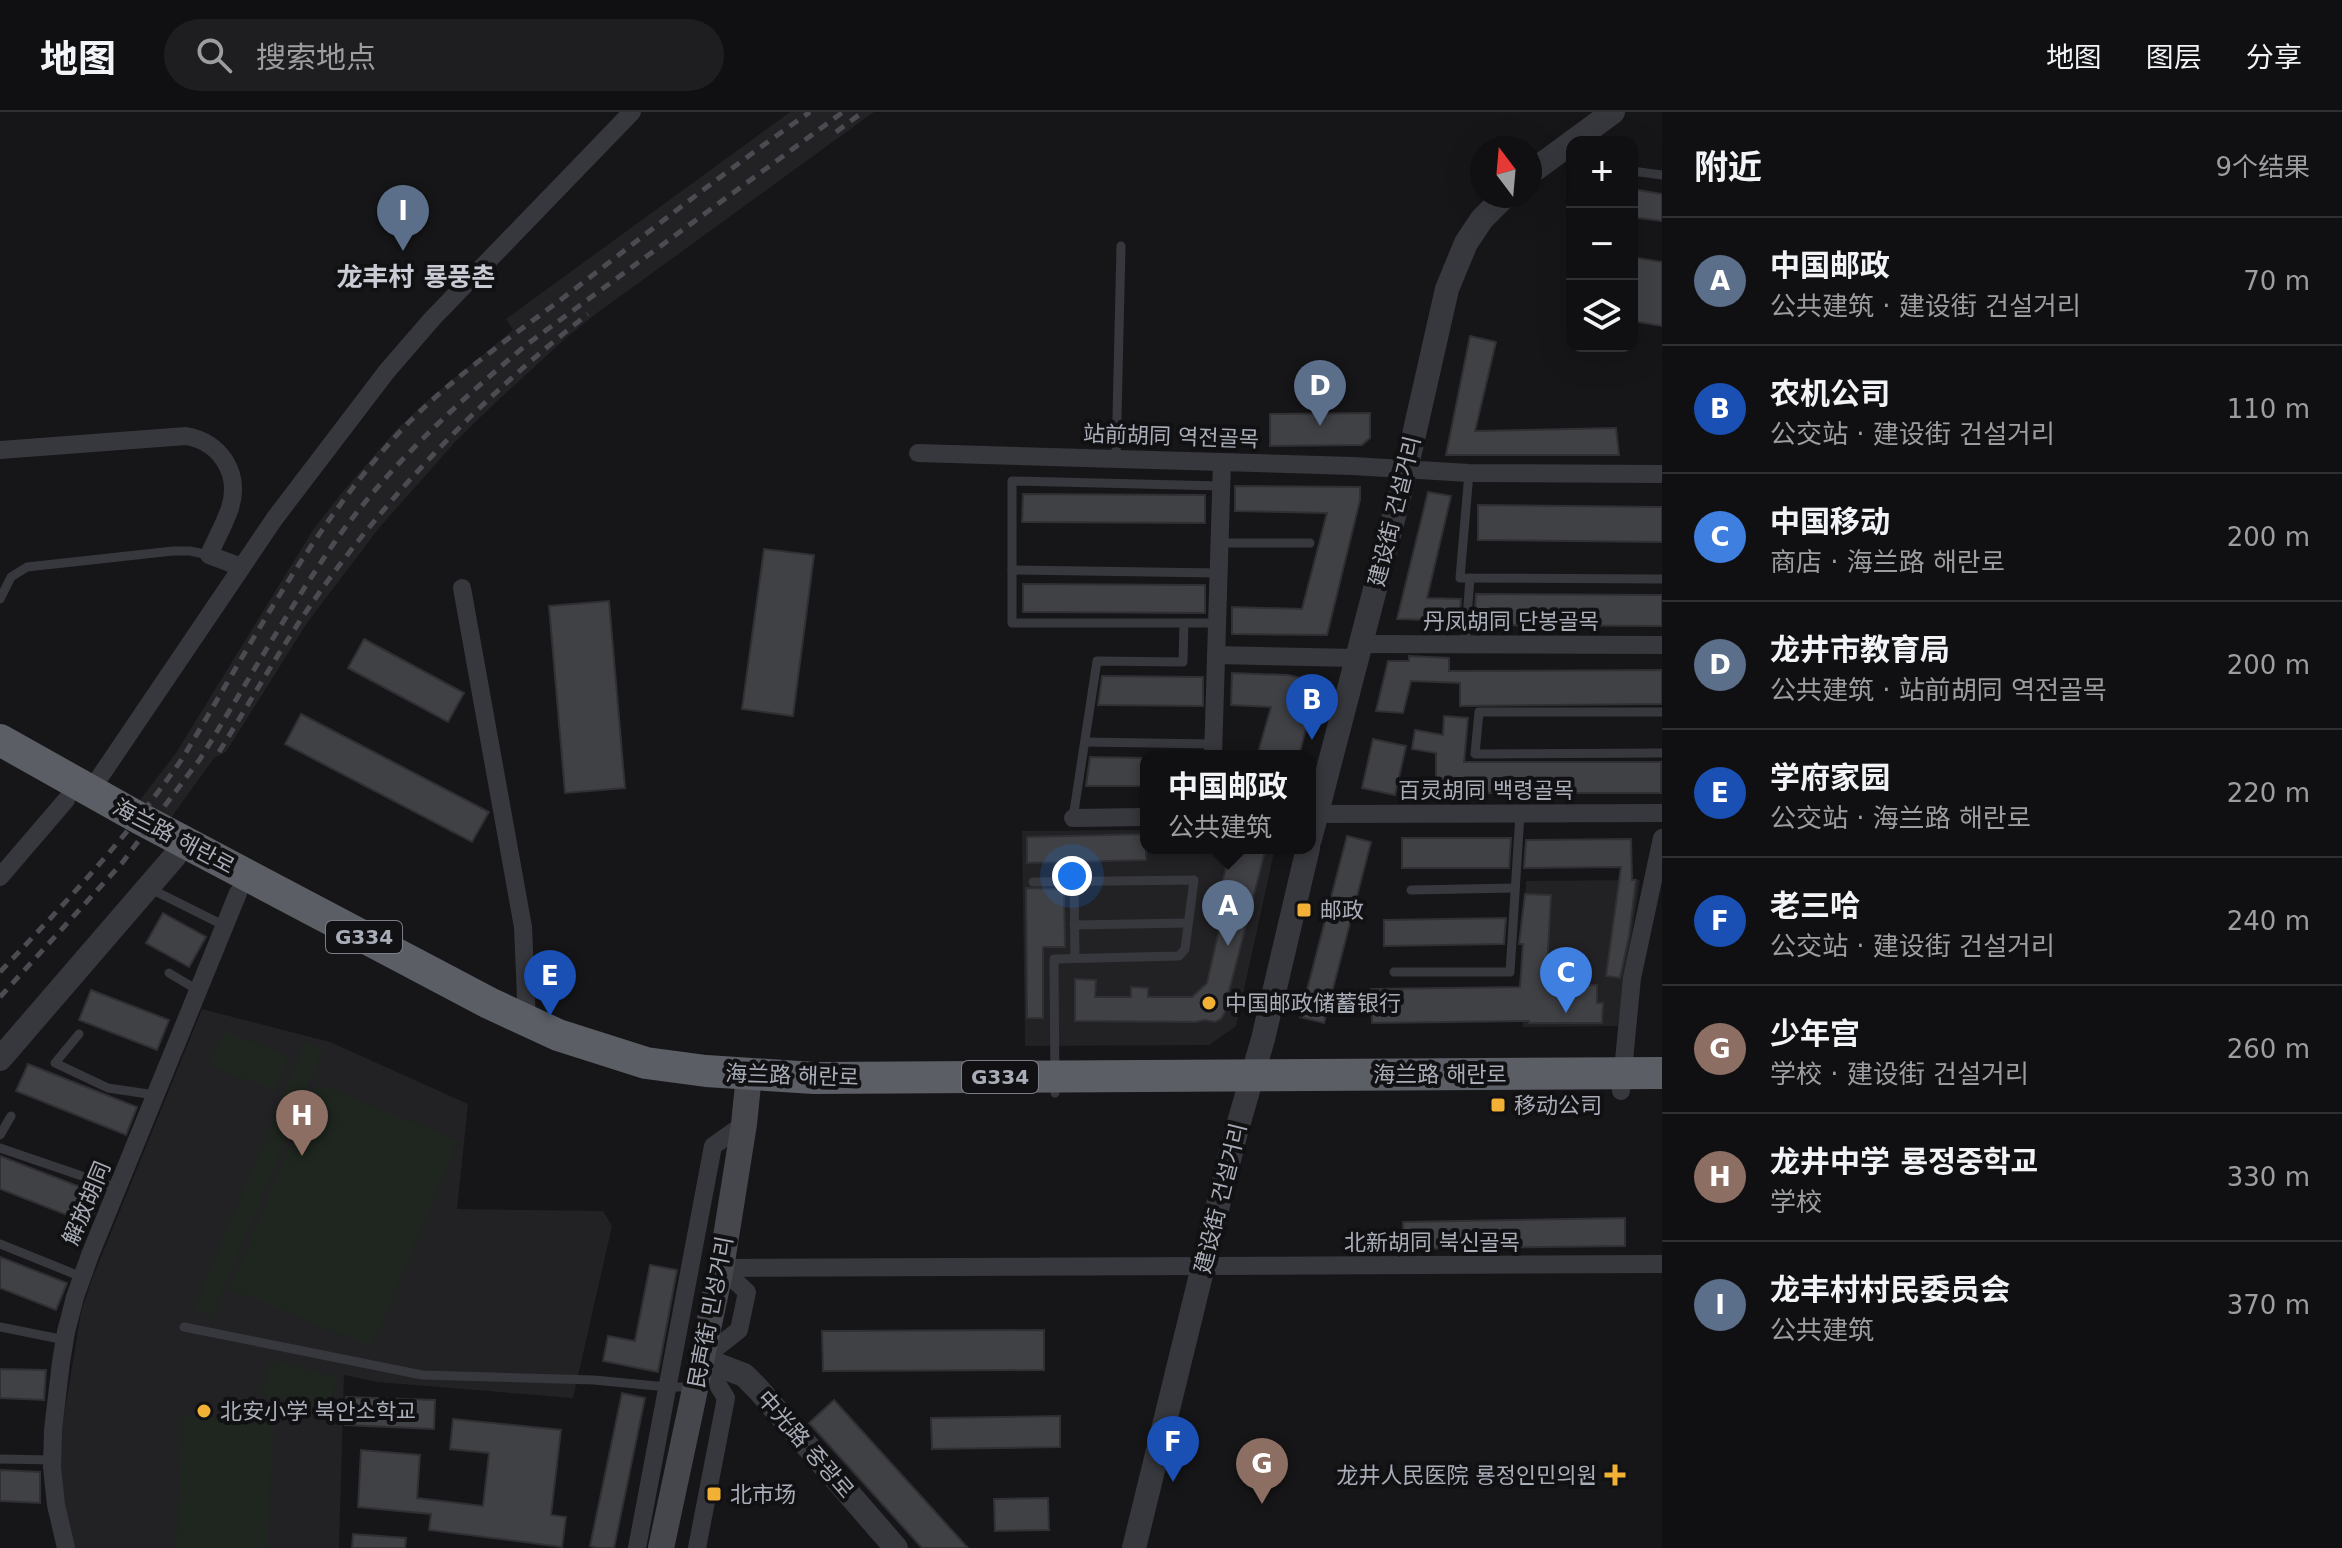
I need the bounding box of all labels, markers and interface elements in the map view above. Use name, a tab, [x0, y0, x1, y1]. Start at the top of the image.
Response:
search box	[164, 19, 724, 91]
icon: search	[192, 33, 236, 77]
text: 地图	[40, 37, 116, 81]
text: 搜索地点	[256, 40, 376, 75]
text: 地图	[2046, 41, 2102, 74]
text: 图层	[2146, 41, 2202, 74]
text: 分享	[2246, 41, 2302, 74]
north arrow	[1470, 136, 1542, 208]
map controls	[1566, 136, 1638, 352]
button: +	[1566, 136, 1638, 208]
text: 附近	[1694, 147, 1762, 187]
text: 9个结果	[2215, 152, 2310, 182]
pin: I	[377, 185, 429, 251]
button: −	[1566, 208, 1638, 280]
text: 中国邮政	[1770, 248, 1890, 283]
district label: 龙丰村 룡풍촌	[337, 262, 495, 292]
text: A	[1710, 266, 1730, 296]
text: 70 m	[2243, 266, 2310, 296]
button: layers	[1566, 280, 1638, 352]
text: 公共建筑 · 建设街 건설거리	[1770, 291, 2081, 321]
pin: D	[1294, 360, 1346, 426]
text: 农机公司	[1770, 376, 1890, 411]
text: B	[1710, 394, 1730, 424]
text: 110 m	[2227, 394, 2310, 424]
text: 公交站 · 建设街 건설거리	[1770, 419, 2055, 449]
street label: 站前胡同 역전골목	[1083, 421, 1259, 452]
street label: 建设街 건설거리	[1364, 433, 1425, 589]
text: 中国移动	[1770, 504, 1890, 539]
text: C	[1710, 522, 1730, 552]
text: 200 m	[2227, 522, 2310, 552]
text: 商店 · 海兰路 해란로	[1770, 547, 2005, 577]
street label: 丹凤胡同 단봉골목	[1423, 609, 1599, 634]
text: 龙井市教育局	[1770, 632, 1950, 667]
text: D	[1709, 650, 1731, 680]
text: 200 m	[2227, 650, 2310, 680]
pin: B	[1286, 674, 1338, 740]
text: 公共建筑 · 站前胡同 역전골목	[1770, 675, 2107, 705]
popup	[1140, 750, 1316, 854]
text: 学府家园	[1770, 760, 1890, 795]
text: 中国邮政	[1168, 769, 1288, 804]
street label: 百灵胡同 백령골목	[1398, 778, 1574, 803]
text: E	[1711, 778, 1729, 808]
text: 220 m	[2227, 778, 2310, 808]
street label: 海兰路 해란로	[109, 794, 239, 879]
text: 公交站 · 海兰路 해란로	[1770, 803, 2031, 833]
text: 公共建筑	[1168, 812, 1272, 842]
your location	[1052, 856, 1092, 896]
pin: A	[1202, 880, 1254, 946]
text: 老三哈	[1770, 888, 1860, 923]
place label: 邮政	[1320, 898, 1364, 923]
marker: 邮政	[1295, 901, 1313, 919]
text: F	[1711, 906, 1729, 936]
text: 240 m	[2227, 906, 2310, 936]
road number: G334	[326, 921, 402, 953]
text: 公交站 · 建设街 건설거리	[1770, 931, 2055, 961]
pin: C	[1540, 947, 1592, 1013]
pin: E	[524, 950, 576, 1016]
place label: 中国邮政储蓄银行	[1225, 991, 1401, 1016]
marker: 中国邮政储蓄银行	[1200, 994, 1218, 1012]
text: 少年宫	[1770, 1016, 1860, 1051]
text: G	[1709, 1034, 1731, 1064]
text: 260 m	[2227, 1034, 2310, 1064]
text: 学校 · 建设街 건설거리	[1770, 1059, 2029, 1089]
street label: 海兰路 해란로	[725, 1061, 859, 1090]
road number: G334	[962, 1061, 1038, 1093]
street label: 海兰路 해란로	[1373, 1062, 1507, 1087]
pin: H	[276, 1090, 328, 1156]
place label: 移动公司	[1514, 1093, 1602, 1118]
marker: 移动公司	[1489, 1096, 1507, 1114]
street label: 建设街 건설거리	[1190, 1120, 1251, 1276]
text: 龙井中学 룡정중학교	[1770, 1144, 2038, 1179]
street label: 解放胡同	[58, 1158, 115, 1249]
text: H	[1709, 1162, 1731, 1192]
text: 330 m	[2227, 1162, 2310, 1192]
text: 学校	[1770, 1187, 1822, 1217]
street label: 北新胡同 북신골목	[1344, 1230, 1520, 1255]
street label: 民声街 민성거리	[684, 1234, 737, 1390]
text: 龙丰村村民委员会	[1770, 1272, 2010, 1307]
text: I	[1715, 1290, 1725, 1320]
text: 370 m	[2227, 1290, 2310, 1320]
text: 公共建筑	[1770, 1315, 1874, 1345]
street label: 中光路 중광로	[752, 1386, 859, 1503]
place label: 北安小学 북안소학교	[220, 1399, 416, 1424]
marker: 北安小学 북안소학교	[195, 1402, 213, 1420]
pin: F	[1147, 1416, 1199, 1482]
pin: G	[1236, 1438, 1288, 1504]
place label: 龙井人民医院 룡정인민의원	[1337, 1463, 1597, 1488]
marker: 龙井人民医院 룡정인민의원	[1604, 1464, 1626, 1486]
place label: 北市场	[730, 1482, 796, 1507]
marker: 北市场	[705, 1485, 723, 1503]

